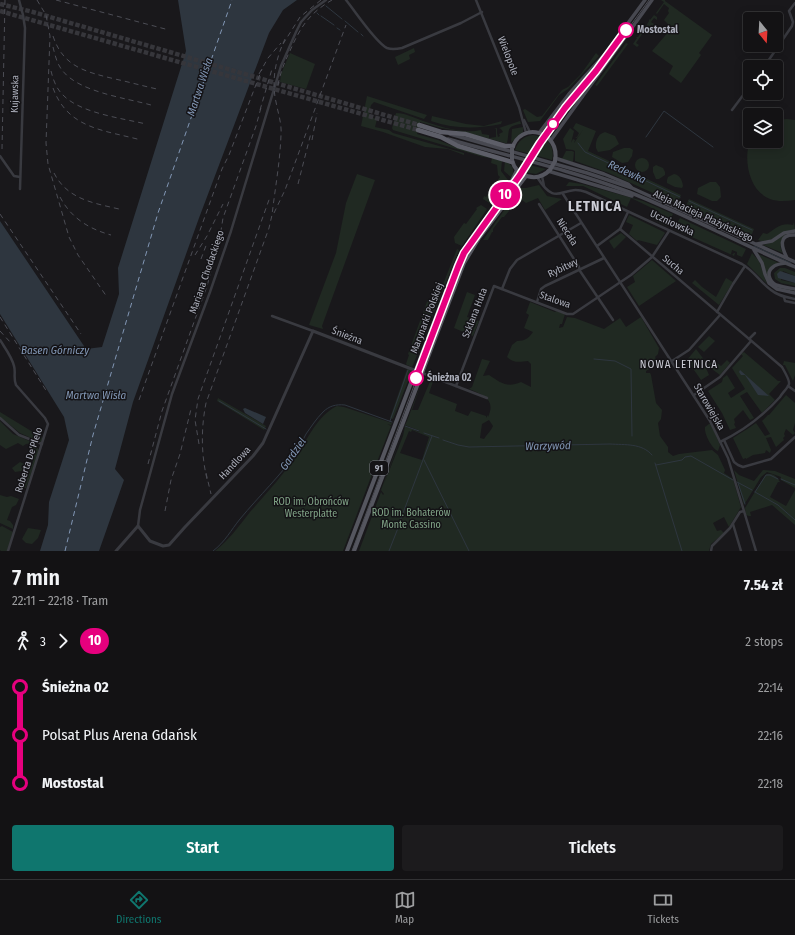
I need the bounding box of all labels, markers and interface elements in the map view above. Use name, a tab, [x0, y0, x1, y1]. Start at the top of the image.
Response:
north arrow	[743, 12, 783, 52]
map controls	[743, 12, 783, 148]
marker: Mostostal	[618, 22, 634, 38]
place label: Mostostal	[637, 24, 678, 36]
street label: Wielopole	[495, 35, 521, 77]
water label: Martwa Wisła	[184, 56, 216, 118]
button: locate	[743, 60, 783, 100]
street label: Kujawska	[9, 75, 21, 113]
button: layers	[743, 108, 783, 148]
unlabelled marker	[547, 118, 559, 130]
water label: Redewka	[606, 158, 648, 187]
line badge: 10	[487, 182, 523, 208]
text: 10	[498, 186, 512, 203]
street label: Aleja Macieja Płażyńskiego	[651, 187, 755, 244]
district label: LETNICA	[568, 198, 622, 215]
street label: Uczniowska	[648, 208, 696, 238]
street label: Niecała	[554, 216, 580, 248]
street label: Mariana Chodackiego	[187, 229, 227, 315]
street label: Sucha	[660, 252, 686, 278]
street label: Rybitwy	[546, 256, 581, 280]
street label: Marynarki Polskiej	[408, 281, 446, 355]
street label: Szklana Huta	[460, 286, 490, 340]
street label: Stalowa	[538, 289, 572, 311]
street label: Śnieżna	[330, 323, 365, 347]
water label: Basen Górniczy	[21, 344, 90, 357]
district label: NOWA LETNICA	[640, 358, 718, 371]
marker: Śnieżna 02	[408, 370, 424, 386]
place label: Śnieżna 02	[427, 370, 472, 384]
street label: Starowiejska	[691, 382, 727, 432]
water label: Martwa Wisła	[66, 389, 126, 402]
street label: Roberta De'Plelo	[13, 426, 45, 494]
water label: Gardziel	[277, 435, 309, 473]
water label: Warzywód	[525, 439, 571, 453]
street label: Handlowa	[217, 444, 253, 482]
road number: 91	[370, 461, 388, 475]
park label: ROD im. Obrońców Westerplatte	[273, 495, 349, 520]
park label: ROD im. Bohaterów Monte Cassino	[372, 507, 451, 531]
text: 7 min	[12, 564, 60, 591]
text: 7.54 zł	[744, 576, 783, 594]
text: 22:11 – 22:18 · Tram	[12, 593, 108, 608]
icon: walk	[12, 630, 34, 652]
icon: forward	[52, 630, 74, 652]
text: 10	[88, 632, 101, 649]
text: 3	[40, 634, 46, 649]
text: 2 stops	[745, 634, 783, 649]
text: Śnieżna 02	[42, 678, 109, 696]
text: 22:14	[758, 680, 783, 695]
text: Polsat Plus Arena Gdańsk	[42, 726, 197, 744]
text: 22:16	[758, 728, 783, 743]
text: Mostostal	[42, 774, 104, 792]
text: 22:18	[758, 776, 783, 791]
button: Start	[12, 825, 394, 871]
button: Tickets	[402, 825, 783, 871]
tab: Directions	[116, 889, 162, 926]
tab: Map	[394, 889, 416, 926]
tab: Tickets	[648, 889, 679, 926]

